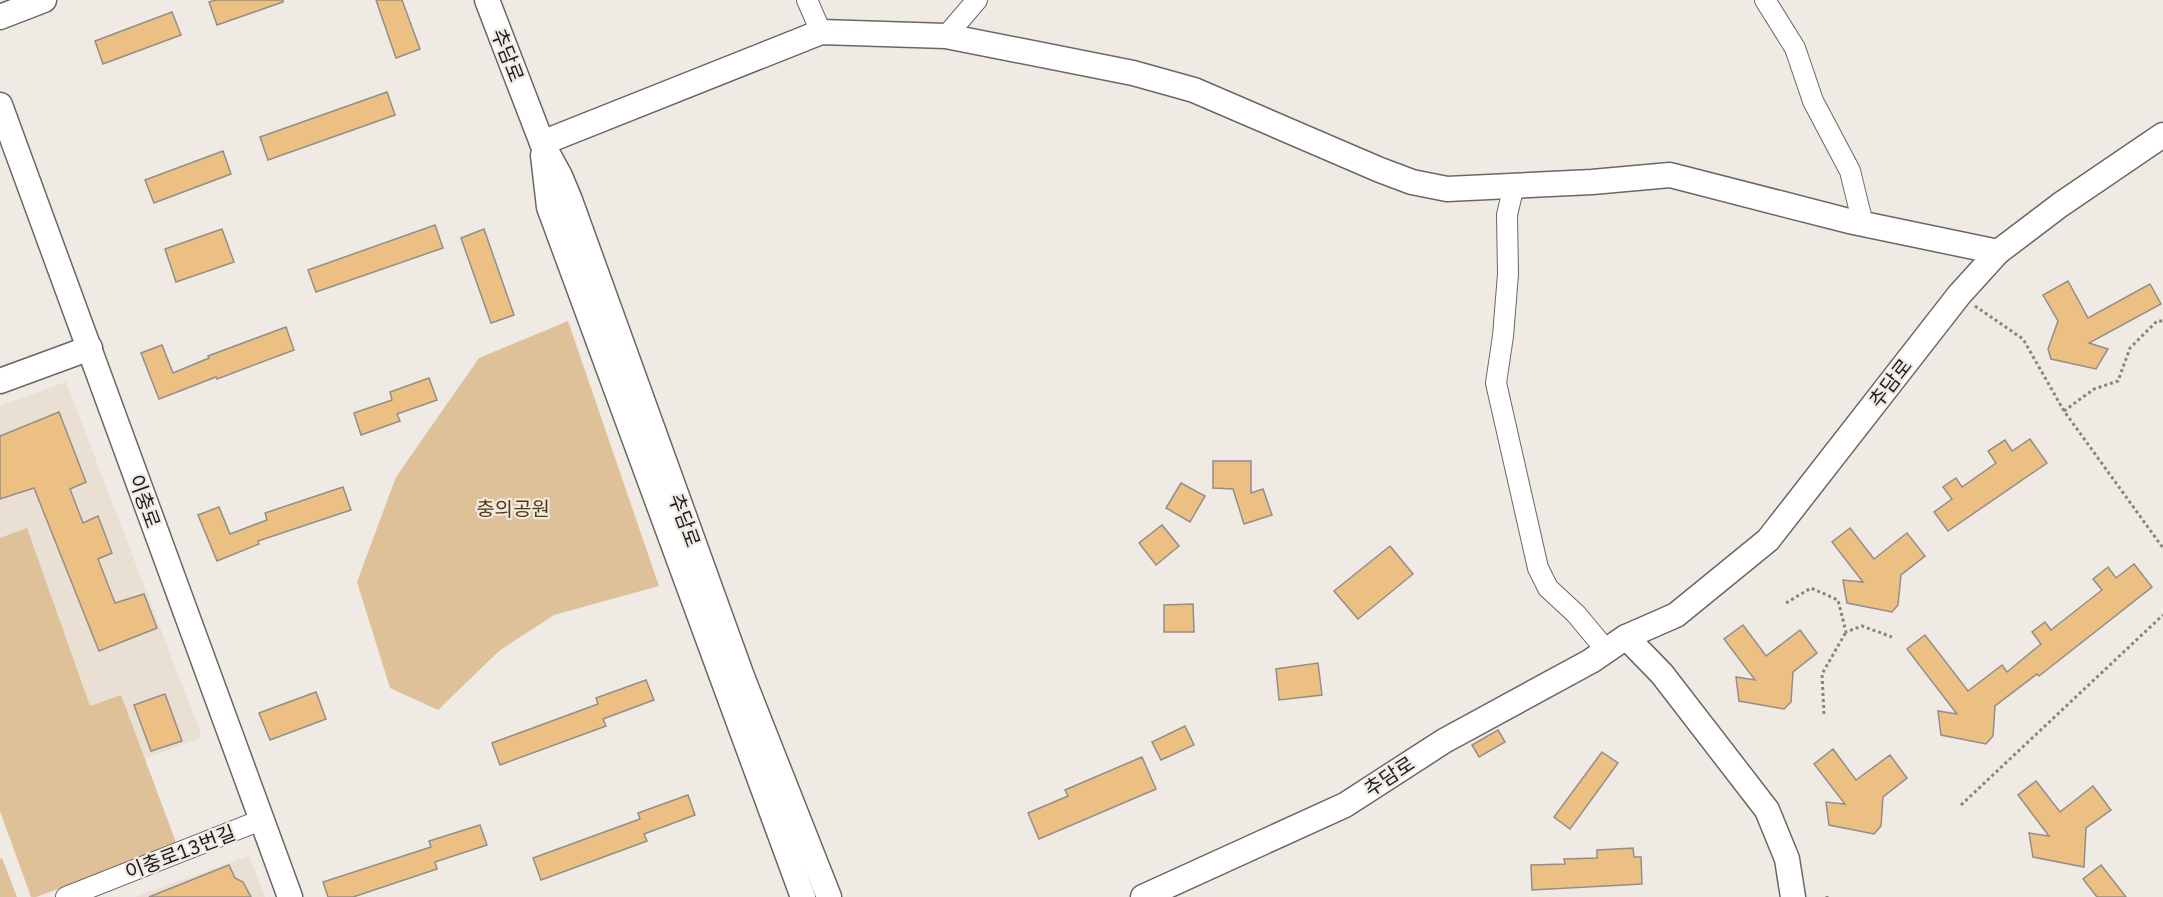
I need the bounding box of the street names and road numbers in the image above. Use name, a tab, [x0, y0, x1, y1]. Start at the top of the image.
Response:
street label: 추담로	[486, 24, 530, 86]
street label: 추담로	[1862, 353, 1918, 413]
street label: 이충로	[123, 470, 167, 532]
street label: 추담로	[663, 489, 707, 551]
street label: 추담로	[1358, 750, 1420, 802]
street label: 이충로13번길	[121, 819, 239, 885]

